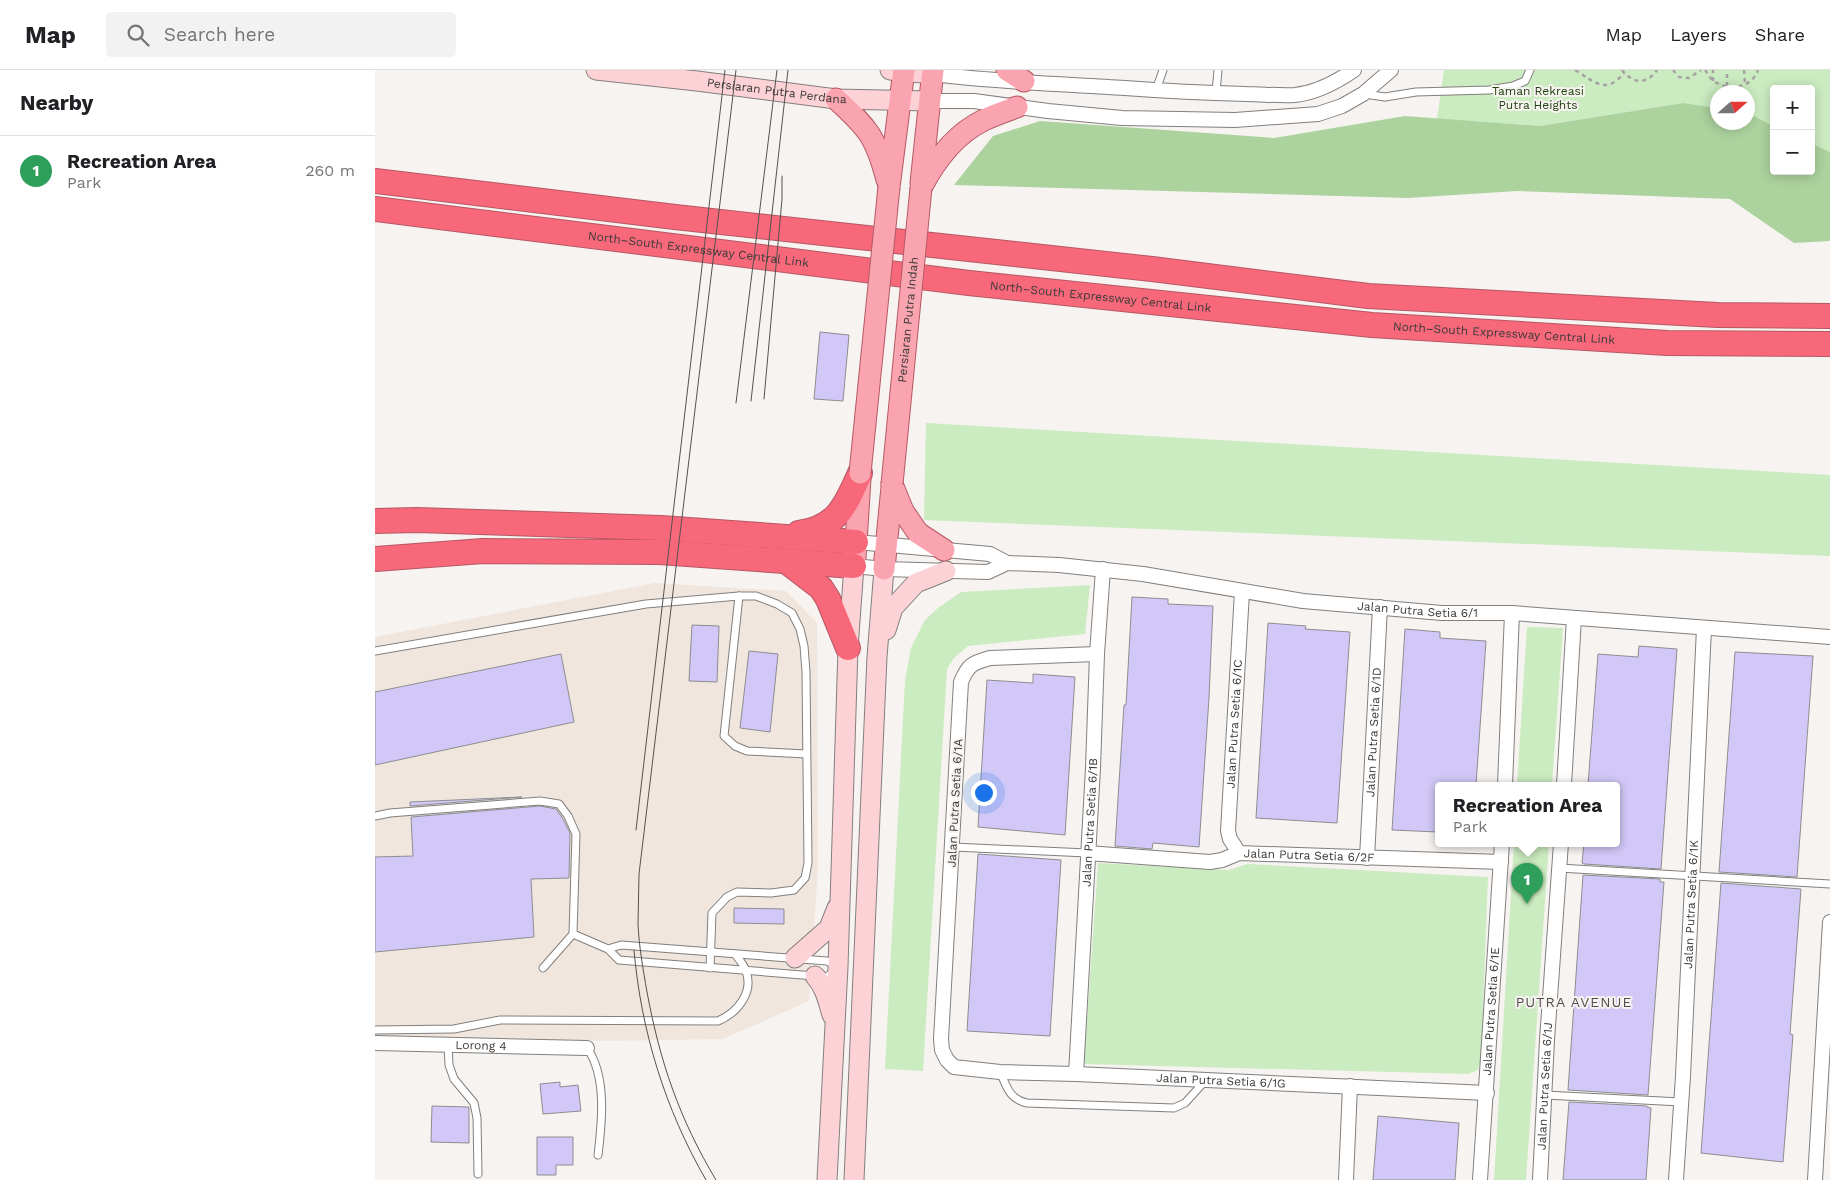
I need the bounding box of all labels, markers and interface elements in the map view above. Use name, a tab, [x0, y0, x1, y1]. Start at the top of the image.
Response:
search box	[106, 12, 456, 57]
text: Map	[25, 21, 76, 49]
icon: search	[124, 21, 152, 49]
text: Search here	[164, 23, 275, 46]
text: Map	[1605, 24, 1642, 45]
text: Layers	[1670, 24, 1727, 45]
text: Share	[1755, 24, 1805, 45]
street label: Persiaran Putra Perdana	[706, 75, 847, 106]
park label: Taman Rekreasi Putra Heights	[1492, 84, 1584, 112]
north arrow	[1710, 85, 1755, 130]
map controls	[1770, 85, 1815, 175]
button: +	[1770, 85, 1815, 130]
text: Nearby	[20, 90, 93, 115]
button: −	[1770, 130, 1815, 175]
text: Recreation Area	[67, 150, 216, 173]
text: 1	[33, 161, 39, 180]
text: 260 m	[305, 161, 355, 180]
text: Park	[67, 173, 101, 192]
street label: North–South Expressway Central Link	[587, 229, 810, 270]
street label: Persiaran Putra Indah	[895, 256, 921, 383]
street label: North–South Expressway Central Link	[989, 278, 1212, 315]
street label: North–South Expressway Central Link	[1393, 319, 1616, 347]
street label: Jalan Putra Setia 6/1	[1357, 599, 1478, 620]
street label: Jalan Putra Setia 6/1C	[1223, 659, 1245, 789]
street label: Jalan Putra Setia 6/1D	[1363, 667, 1384, 797]
street label: Jalan Putra Setia 6/1A	[945, 738, 965, 868]
street label: Jalan Putra Setia 6/1B	[1079, 758, 1100, 887]
your location	[971, 780, 997, 806]
popup	[1435, 782, 1620, 847]
text: Recreation Area	[1453, 794, 1602, 817]
text: Park	[1453, 817, 1487, 836]
street label: Jalan Putra Setia 6/1K	[1681, 840, 1701, 969]
street label: Jalan Putra Setia 6/2F	[1244, 846, 1375, 865]
pin: 1	[1511, 863, 1543, 904]
street label: Jalan Putra Setia 6/1E	[1480, 946, 1502, 1076]
district label: PUTRA AVENUE	[1516, 994, 1632, 1010]
street label: Jalan Putra Setia 6/1J	[1535, 1022, 1555, 1150]
street label: Lorong 4	[455, 1038, 507, 1053]
street label: Jalan Putra Setia 6/1G	[1156, 1071, 1286, 1091]

